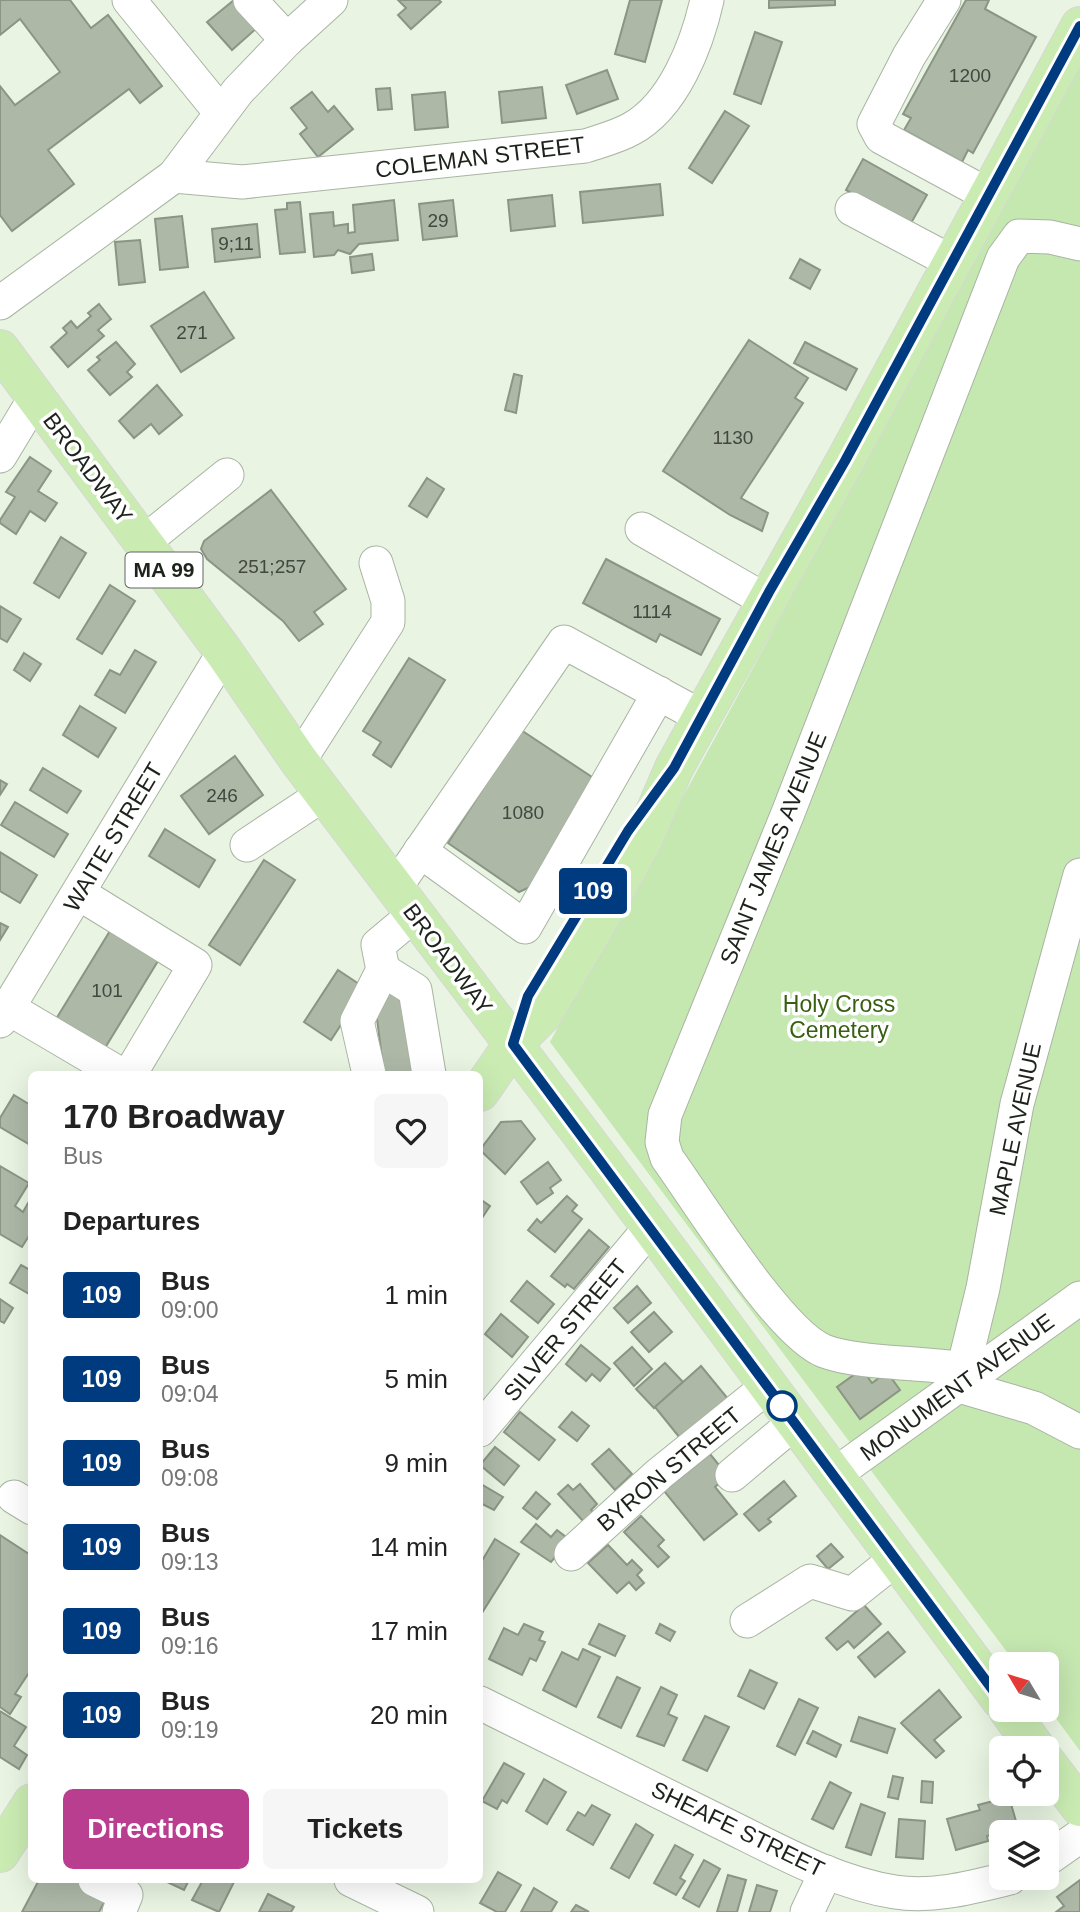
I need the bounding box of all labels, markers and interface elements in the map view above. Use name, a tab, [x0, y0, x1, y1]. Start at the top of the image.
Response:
house number: 1200	[949, 65, 991, 86]
street label: COLEMAN STREET	[374, 131, 586, 183]
house number: 29	[427, 210, 449, 231]
house number: 9;11	[218, 233, 254, 254]
house number: 271	[176, 322, 208, 343]
street label: BROADWAY	[38, 408, 138, 528]
house number: 1130	[713, 427, 753, 448]
road number: MA 99	[125, 552, 202, 588]
house number: 251;257	[238, 556, 306, 577]
house number: 1114	[632, 601, 672, 622]
street label: SAINT JAMES AVENUE	[714, 728, 832, 968]
street label: WAITE STREET	[58, 758, 168, 916]
house number: 246	[206, 785, 238, 806]
house number: 1080	[502, 802, 544, 823]
line badge: 109	[553, 868, 633, 914]
text: 109	[573, 877, 613, 904]
street label: BROADWAY	[398, 899, 498, 1019]
house number: 101	[91, 980, 123, 1001]
park label: Holy Cross Cemetery	[783, 991, 895, 1043]
street label: MAPLE AVENUE	[984, 1040, 1046, 1218]
button: heart	[374, 1094, 448, 1168]
text: 170 Broadway	[63, 1098, 285, 1135]
text: Bus	[63, 1143, 103, 1169]
text: Departures	[63, 1206, 200, 1236]
street label: SILVER STREET	[498, 1254, 632, 1406]
text: Bus	[161, 1266, 210, 1296]
text: 1 min	[384, 1280, 448, 1310]
text: 109	[81, 1281, 122, 1308]
text: 09:00	[161, 1297, 219, 1323]
street label: MONUMENT AVENUE	[855, 1308, 1059, 1466]
text: Bus	[161, 1350, 210, 1380]
text: 5 min	[384, 1364, 448, 1394]
text: 109	[81, 1365, 122, 1392]
text: 09:04	[161, 1381, 219, 1407]
unlabelled marker	[767, 1391, 797, 1421]
street label: BYRON STREET	[592, 1402, 746, 1536]
text: Bus	[161, 1434, 210, 1464]
text: 9 min	[384, 1448, 448, 1478]
text: 109	[81, 1449, 122, 1476]
text: 09:08	[161, 1465, 219, 1491]
text: Bus	[161, 1518, 210, 1548]
text: 14 min	[370, 1532, 448, 1562]
text: 109	[81, 1533, 122, 1560]
text: 09:13	[161, 1549, 219, 1575]
text: Bus	[161, 1602, 210, 1632]
text: 17 min	[370, 1616, 448, 1646]
text: 109	[81, 1617, 122, 1644]
text: 09:16	[161, 1633, 219, 1659]
north arrow	[989, 1652, 1059, 1722]
map controls	[989, 1652, 1059, 1890]
text: Bus	[161, 1686, 210, 1716]
text: 20 min	[370, 1700, 448, 1730]
text: 109	[81, 1701, 122, 1728]
text: 09:19	[161, 1717, 219, 1743]
button: locate	[989, 1736, 1059, 1806]
street label: SHEAFE STREET	[647, 1776, 829, 1882]
button: Directions	[63, 1789, 249, 1869]
button: Tickets	[263, 1789, 448, 1869]
button: layers	[989, 1820, 1059, 1890]

